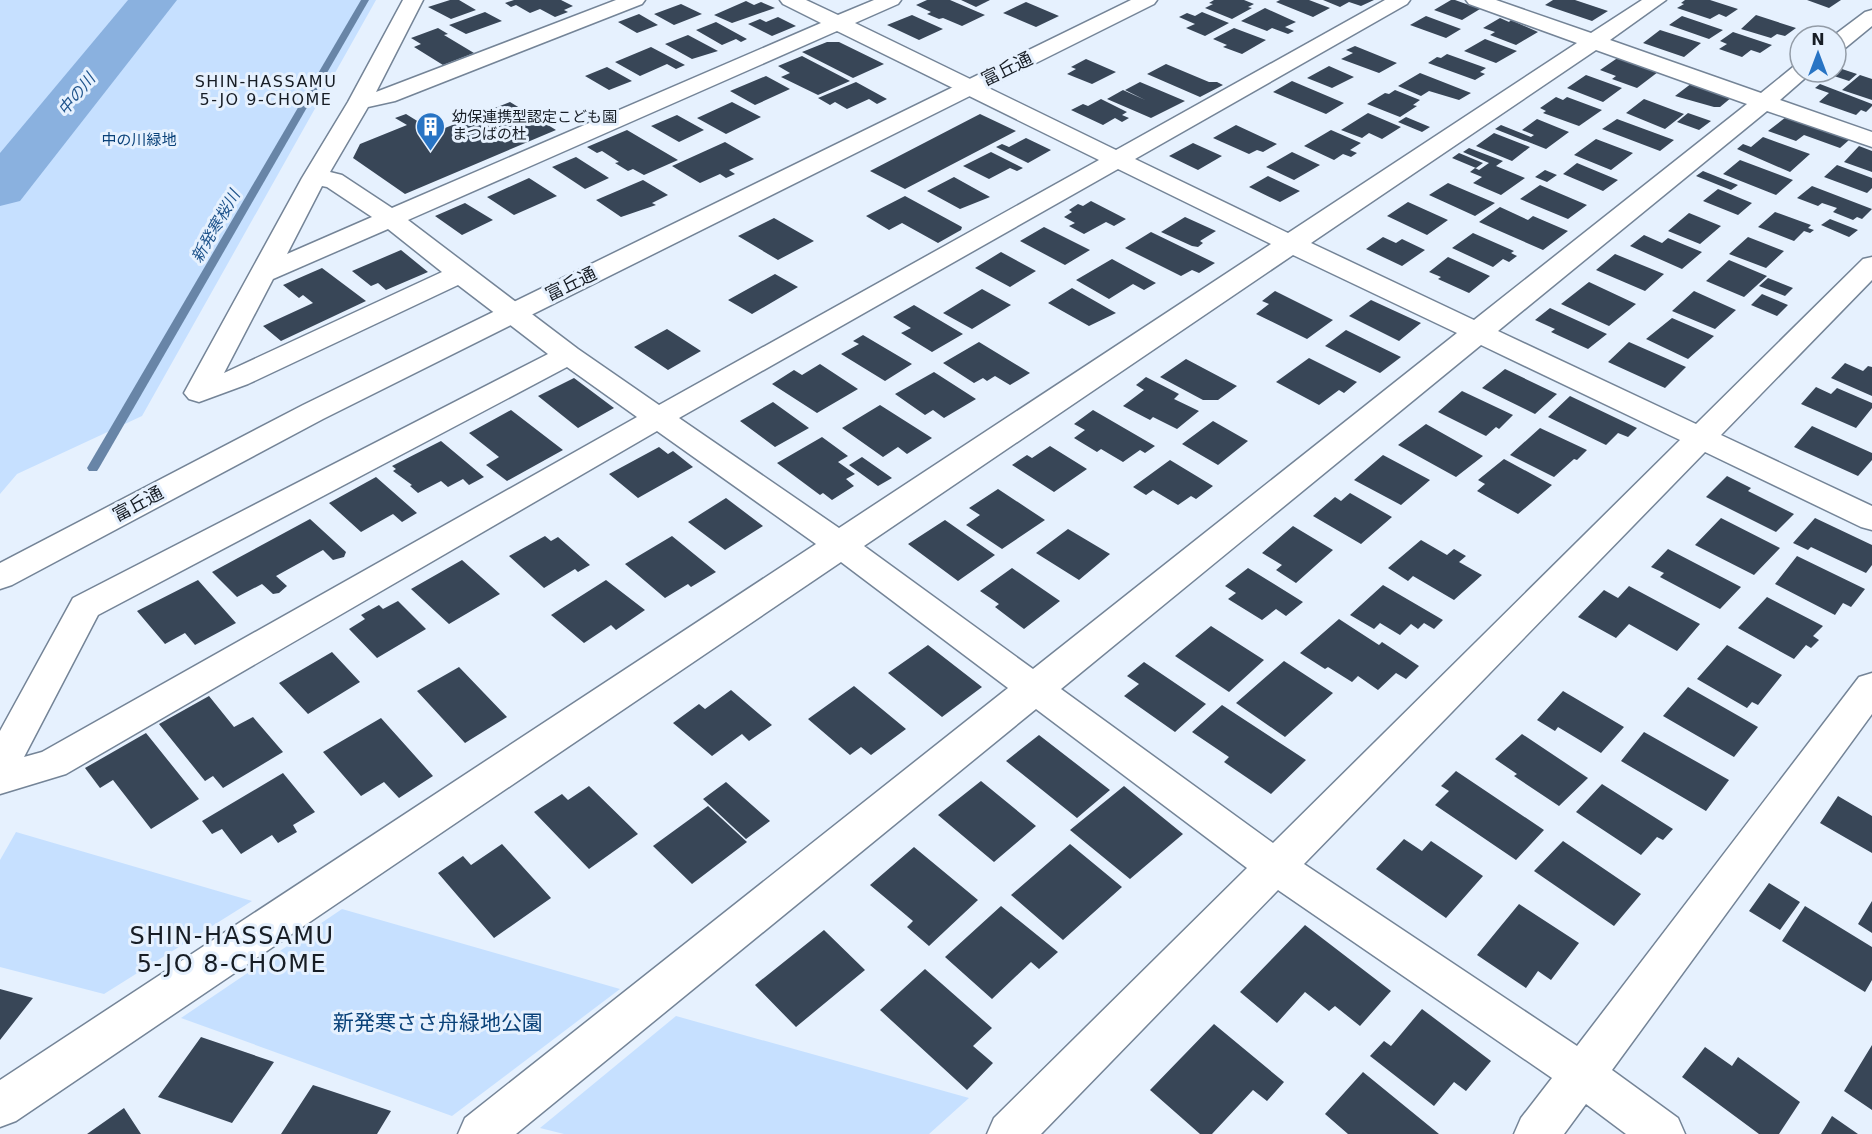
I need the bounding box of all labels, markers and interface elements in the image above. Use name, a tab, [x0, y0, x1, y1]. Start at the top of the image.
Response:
north arrow	[1788, 24, 1848, 84]
text: N	[1811, 30, 1825, 49]
street label: 富丘通	[978, 47, 1036, 90]
water label: 中の川	[54, 68, 100, 119]
district label: SHIN-HASSAMU 5-JO 9-CHOME	[195, 72, 337, 109]
place label: 幼保連携型認定こども園 まつばの杜	[452, 108, 617, 143]
building icon: 幼保連携型認定こども園 まつばの杜	[415, 110, 447, 152]
park label: 中の川緑地	[101, 131, 177, 149]
water label: 新発寒桜川	[187, 185, 245, 266]
street label: 富丘通	[542, 262, 600, 305]
street label: 富丘通	[109, 482, 167, 526]
district label: SHIN-HASSAMU 5-JO 8-CHOME	[129, 922, 335, 978]
park label: 新発寒ささ舟緑地公園	[333, 1011, 543, 1035]

